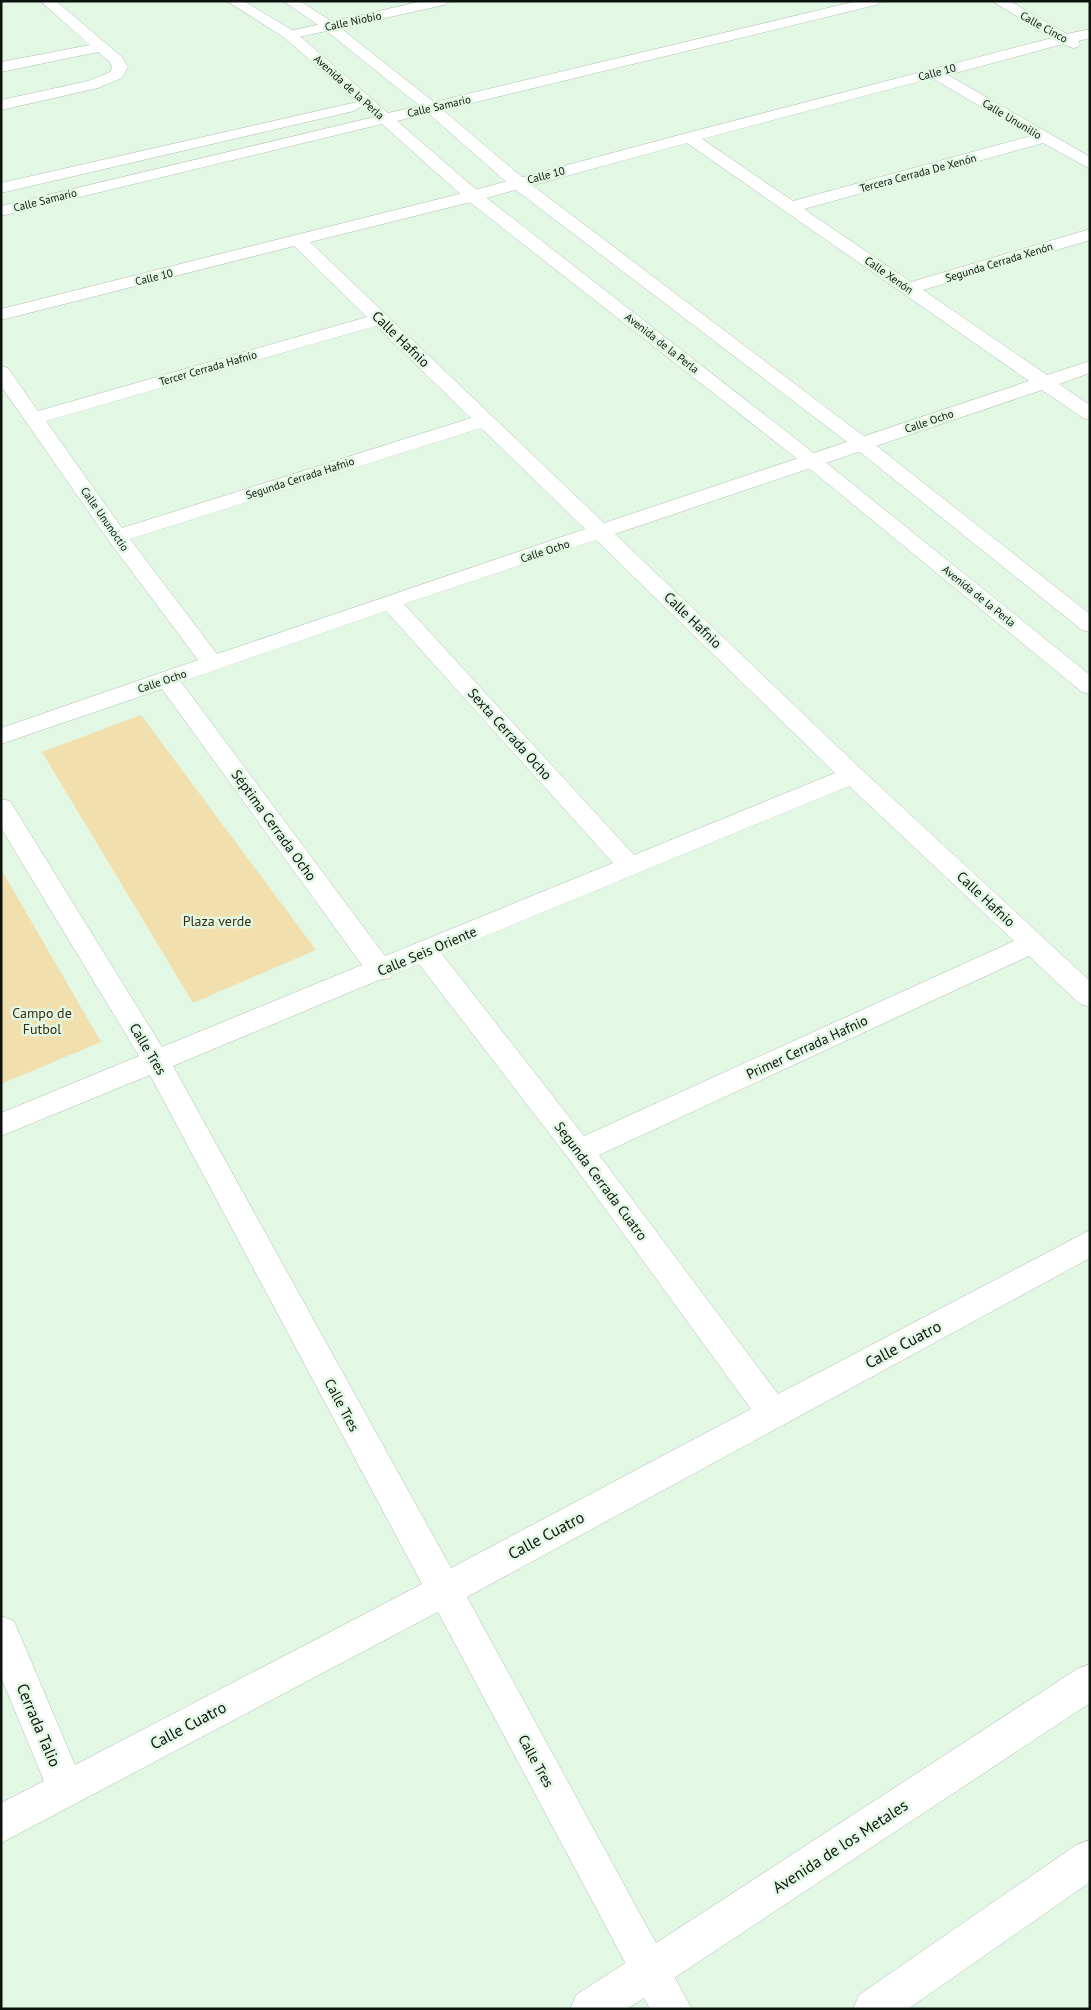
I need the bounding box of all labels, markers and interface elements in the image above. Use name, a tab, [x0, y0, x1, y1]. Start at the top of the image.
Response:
street label: Calle Niobio	[323, 8, 383, 34]
street label: Calle Cinco	[1018, 8, 1070, 46]
street label: Avenida de la Perla	[311, 52, 387, 122]
street label: Calle 10	[917, 60, 957, 84]
street label: Calle Samario	[406, 92, 472, 120]
street label: Calle Ununilio	[980, 96, 1044, 142]
street label: Tercera Cerrada De Xenón	[858, 151, 978, 195]
street label: Calle 10	[526, 163, 566, 187]
street label: Calle Samario	[12, 185, 78, 215]
street label: Segunda Cerrada Xenón	[944, 239, 1054, 285]
street label: Calle Xenón	[862, 253, 916, 297]
street label: Calle 10	[134, 266, 174, 288]
street label: Calle Hafnio	[368, 307, 434, 371]
street label: Avenida de la Perla	[622, 310, 702, 376]
street label: Tercer Cerrada Hafnio	[158, 347, 259, 389]
street label: Calle Ocho	[903, 406, 955, 436]
street label: Segunda Cerrada Hafnio	[244, 454, 356, 502]
street label: Calle Ununoctio	[78, 484, 132, 554]
street label: Calle Ocho	[519, 536, 571, 566]
street label: Avenida de la Perla	[940, 562, 1018, 630]
street label: Calle Hafnio	[660, 588, 726, 652]
street label: Calle Ocho	[136, 666, 188, 696]
street label: Sexta Cerrada Ocho	[464, 684, 556, 784]
street label: Séptima Cerrada Ocho	[228, 766, 320, 884]
street label: Calle Hafnio	[953, 867, 1019, 931]
park label: Plaza verde	[183, 912, 251, 930]
street label: Calle Seis Oriente	[375, 922, 479, 980]
park label: Campo de Futbol	[12, 1004, 72, 1038]
street label: Primer Cerrada Hafnio	[743, 1011, 871, 1083]
street label: Calle Tres	[126, 1020, 171, 1078]
street label: Segunda Cerrada Cuatro	[551, 1118, 651, 1244]
street label: Calle Cuatro	[861, 1316, 945, 1372]
street label: Calle Tres	[321, 1375, 363, 1435]
street label: Calle Cuatro	[504, 1507, 588, 1563]
street label: Cerrada Talio	[13, 1680, 65, 1770]
street label: Calle Cuatro	[146, 1697, 230, 1753]
street label: Calle Tres	[514, 1732, 558, 1791]
street label: Avenida de los Metales	[769, 1795, 912, 1897]

